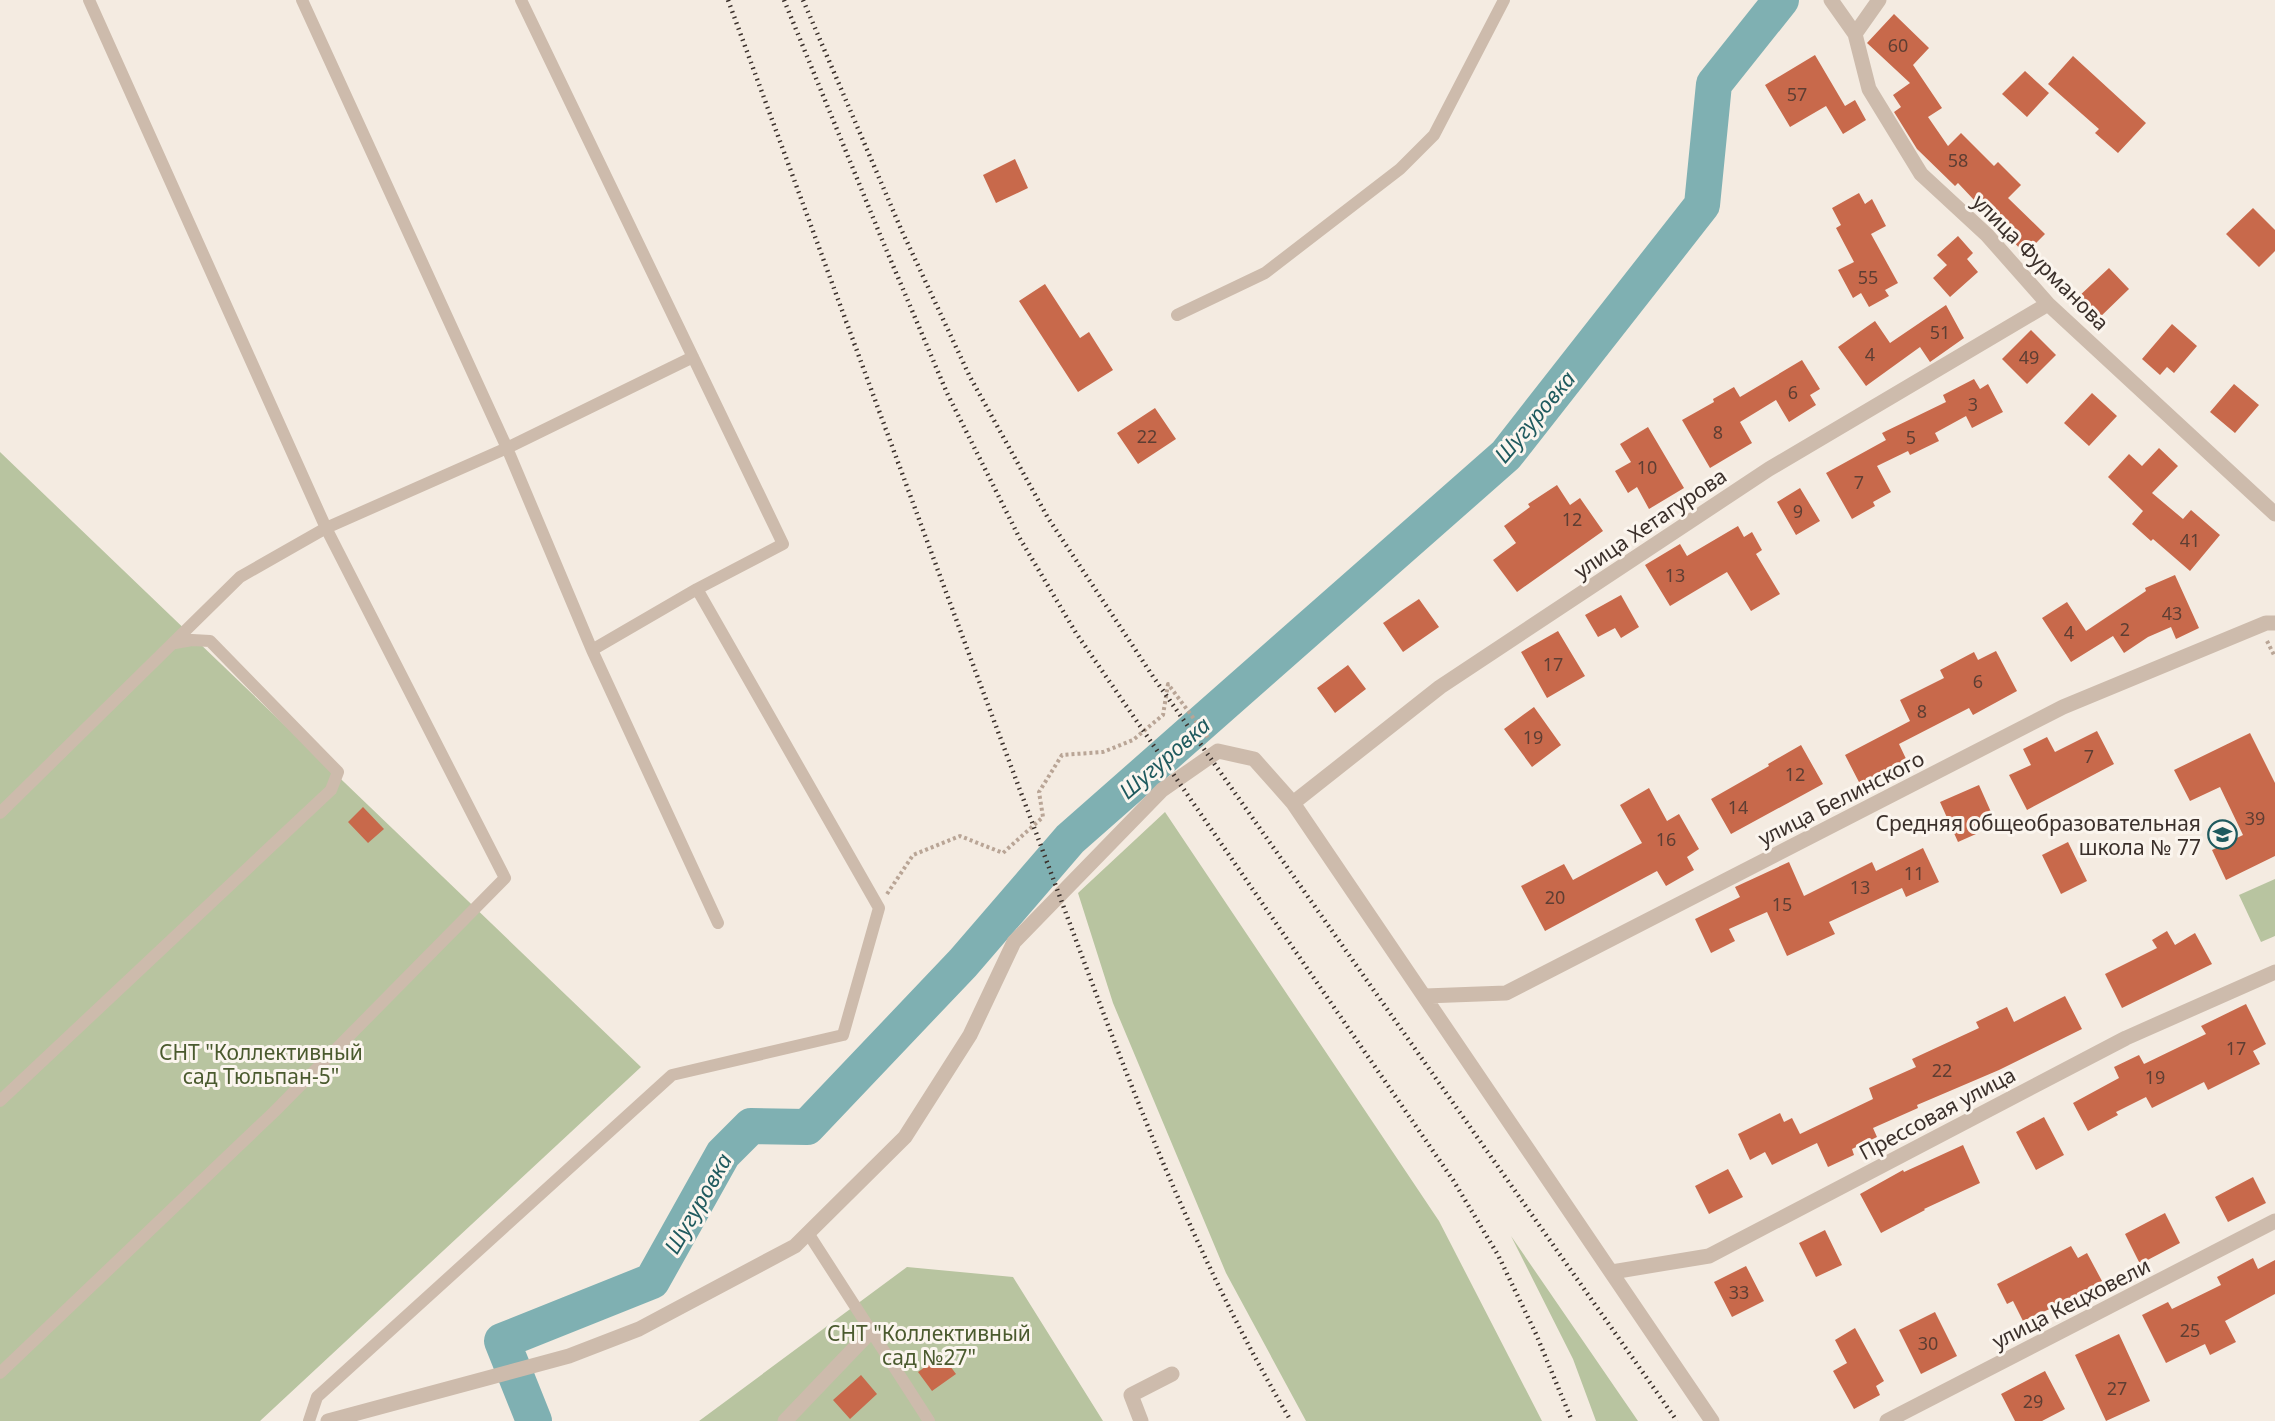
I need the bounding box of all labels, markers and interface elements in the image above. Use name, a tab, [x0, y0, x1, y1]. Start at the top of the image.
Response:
house number: 60	[1888, 33, 1908, 57]
house number: 57	[1787, 82, 1807, 106]
house number: 58	[1948, 148, 1968, 172]
street label: улица Фурманова	[1967, 188, 2115, 336]
house number: 55	[1858, 265, 1878, 289]
house number: 51	[1930, 320, 1950, 344]
house number: 4	[1865, 342, 1875, 366]
house number: 49	[2019, 345, 2039, 369]
water label: Шугуровка	[1487, 364, 1581, 468]
house number: 6	[1788, 380, 1798, 404]
house number: 3	[1968, 392, 1978, 416]
house number: 8	[1713, 420, 1723, 444]
house number: 22	[1137, 424, 1157, 448]
house number: 5	[1906, 425, 1916, 449]
house number: 10	[1637, 455, 1657, 479]
street label: улица Хетагурова	[1568, 462, 1732, 584]
house number: 7	[1854, 470, 1864, 494]
house number: 9	[1793, 499, 1803, 523]
house number: 12	[1562, 507, 1582, 531]
house number: 41	[2180, 528, 2200, 552]
house number: 13	[1665, 563, 1685, 587]
house number: 43	[2162, 601, 2182, 625]
house number: 2	[2120, 617, 2130, 641]
house number: 4	[2064, 620, 2074, 644]
house number: 17	[1543, 652, 1563, 676]
house number: 6	[1973, 669, 1983, 693]
house number: 8	[1917, 699, 1927, 723]
water label: Шугуровка	[1112, 709, 1216, 805]
house number: 19	[1523, 725, 1543, 749]
street label: улица Белинского	[1753, 744, 1929, 852]
house number: 7	[2084, 744, 2094, 768]
house number: 12	[1785, 762, 1805, 786]
house number: 14	[1728, 795, 1748, 819]
house number: 39	[2245, 806, 2265, 830]
place label: Средняя общеобразовательная школа № 77	[1876, 809, 2201, 861]
school or university icon: Средняя общеобразовательная школа № 77	[2206, 819, 2238, 851]
house number: 16	[1656, 827, 1676, 851]
house number: 11	[1904, 861, 1924, 885]
house number: 13	[1850, 875, 1870, 899]
house number: 20	[1545, 885, 1565, 909]
house number: 15	[1772, 892, 1792, 916]
house number: 17	[2226, 1036, 2246, 1060]
park label: СНТ "Коллективный сад Тюльпан-5"	[159, 1038, 363, 1090]
house number: 22	[1932, 1058, 1952, 1082]
street label: Прессовая улица	[1854, 1060, 2020, 1166]
house number: 19	[2145, 1065, 2165, 1089]
water label: Шугуровка	[656, 1147, 738, 1259]
street label: улица Кецховели	[1987, 1251, 2155, 1355]
house number: 33	[1729, 1280, 1749, 1304]
house number: 25	[2180, 1318, 2200, 1342]
park label: СНТ "Коллективный сад №27"	[827, 1319, 1031, 1371]
house number: 30	[1918, 1331, 1938, 1355]
house number: 27	[2107, 1376, 2127, 1400]
house number: 29	[2023, 1389, 2043, 1413]

